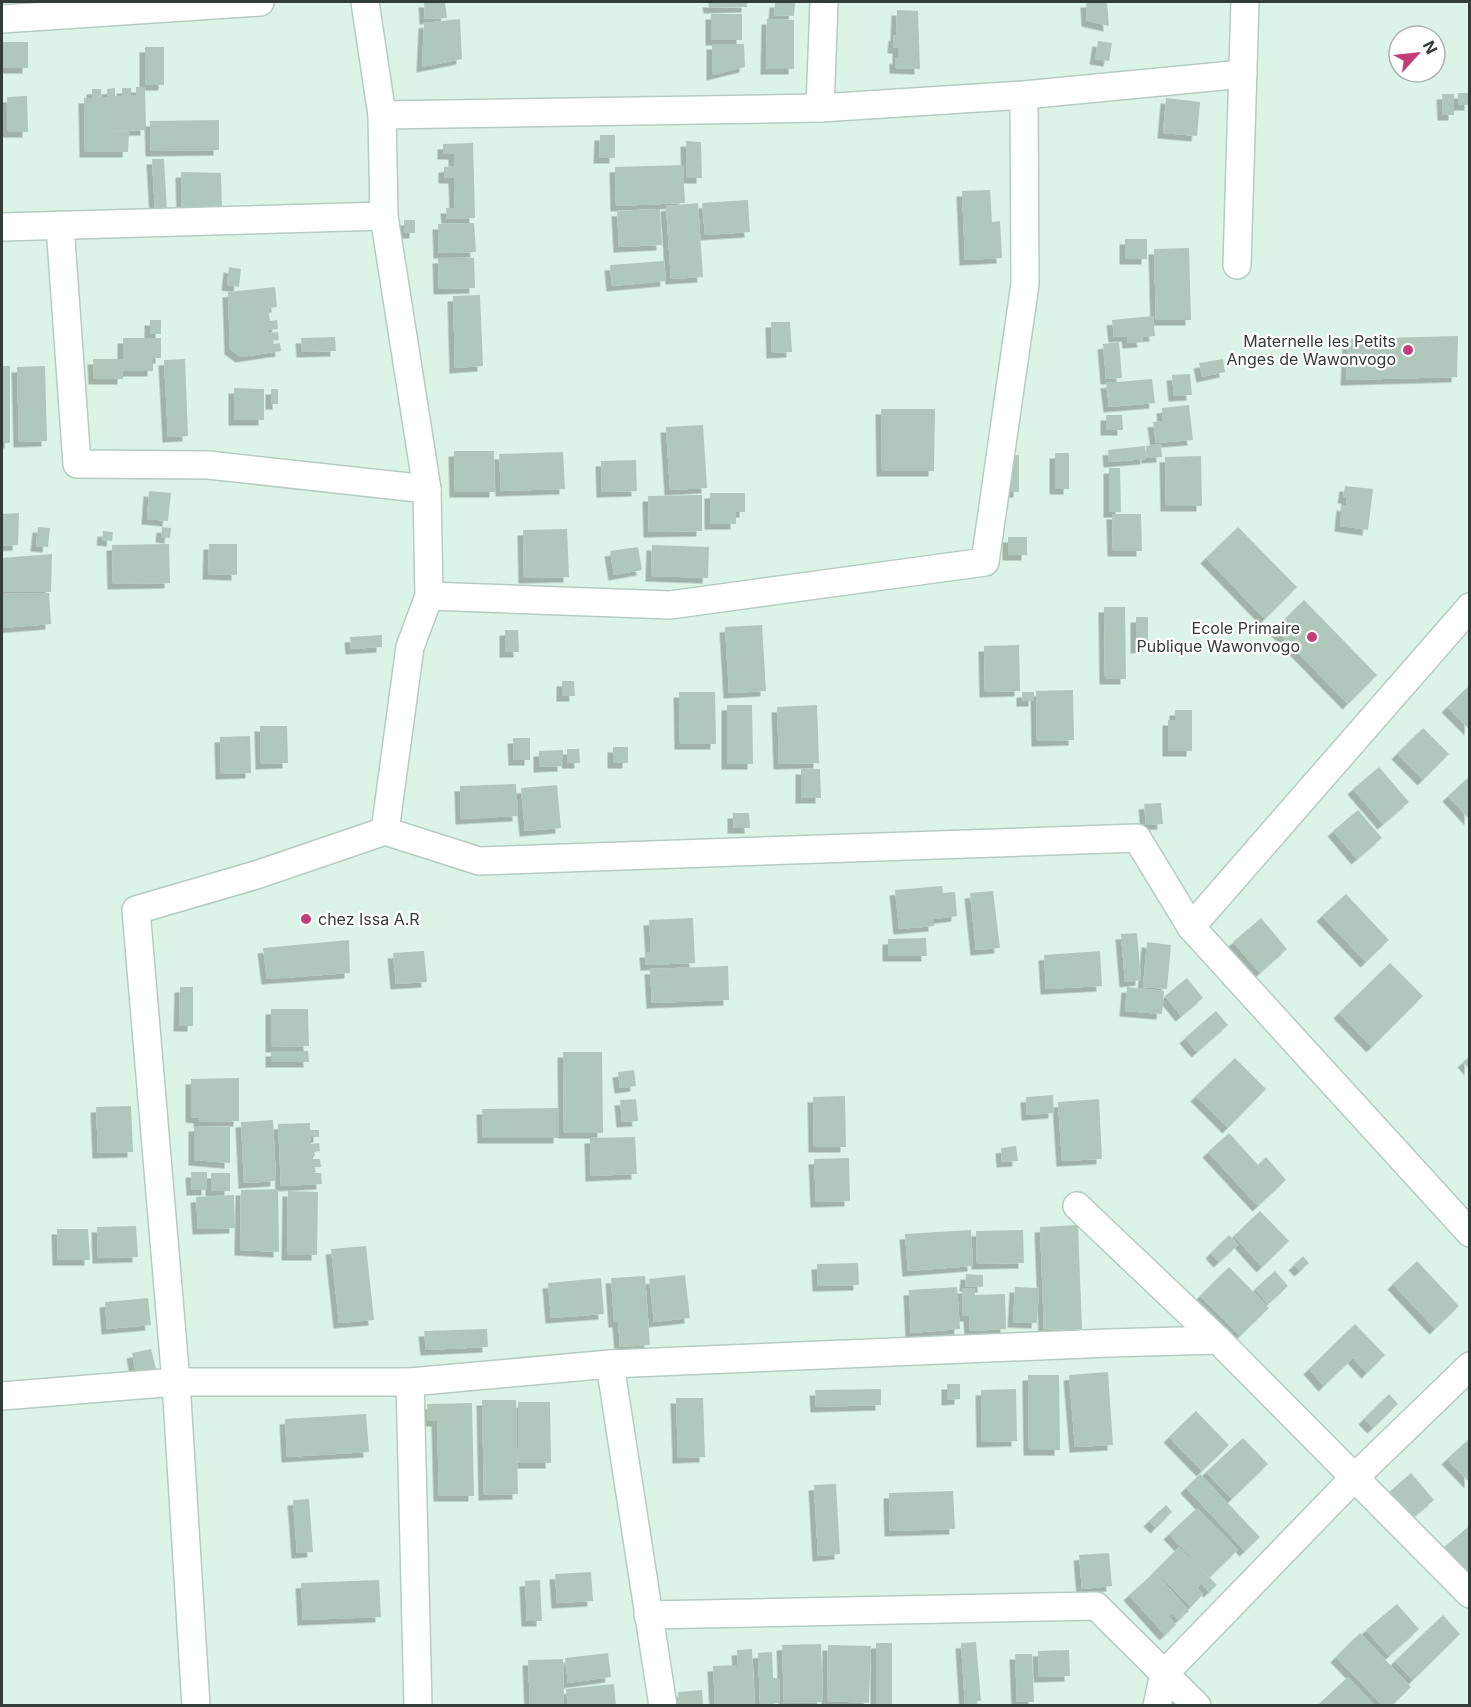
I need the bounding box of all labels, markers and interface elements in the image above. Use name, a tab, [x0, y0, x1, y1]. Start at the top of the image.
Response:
north arrow	[1387, 24, 1447, 84]
text: N	[1419, 37, 1442, 57]
place label: Maternelle les Petits Anges de Wawonvogo	[1227, 331, 1396, 369]
marker: Maternelle les Petits Anges de Wawonvogo	[1401, 343, 1415, 357]
place label: Ecole Primaire Publique Wawonvogo	[1136, 618, 1300, 656]
marker: Ecole Primaire Publique Wawonvogo	[1305, 630, 1319, 644]
place label: chez Issa A.R	[318, 909, 420, 929]
marker: chez Issa A.R	[299, 912, 313, 926]

